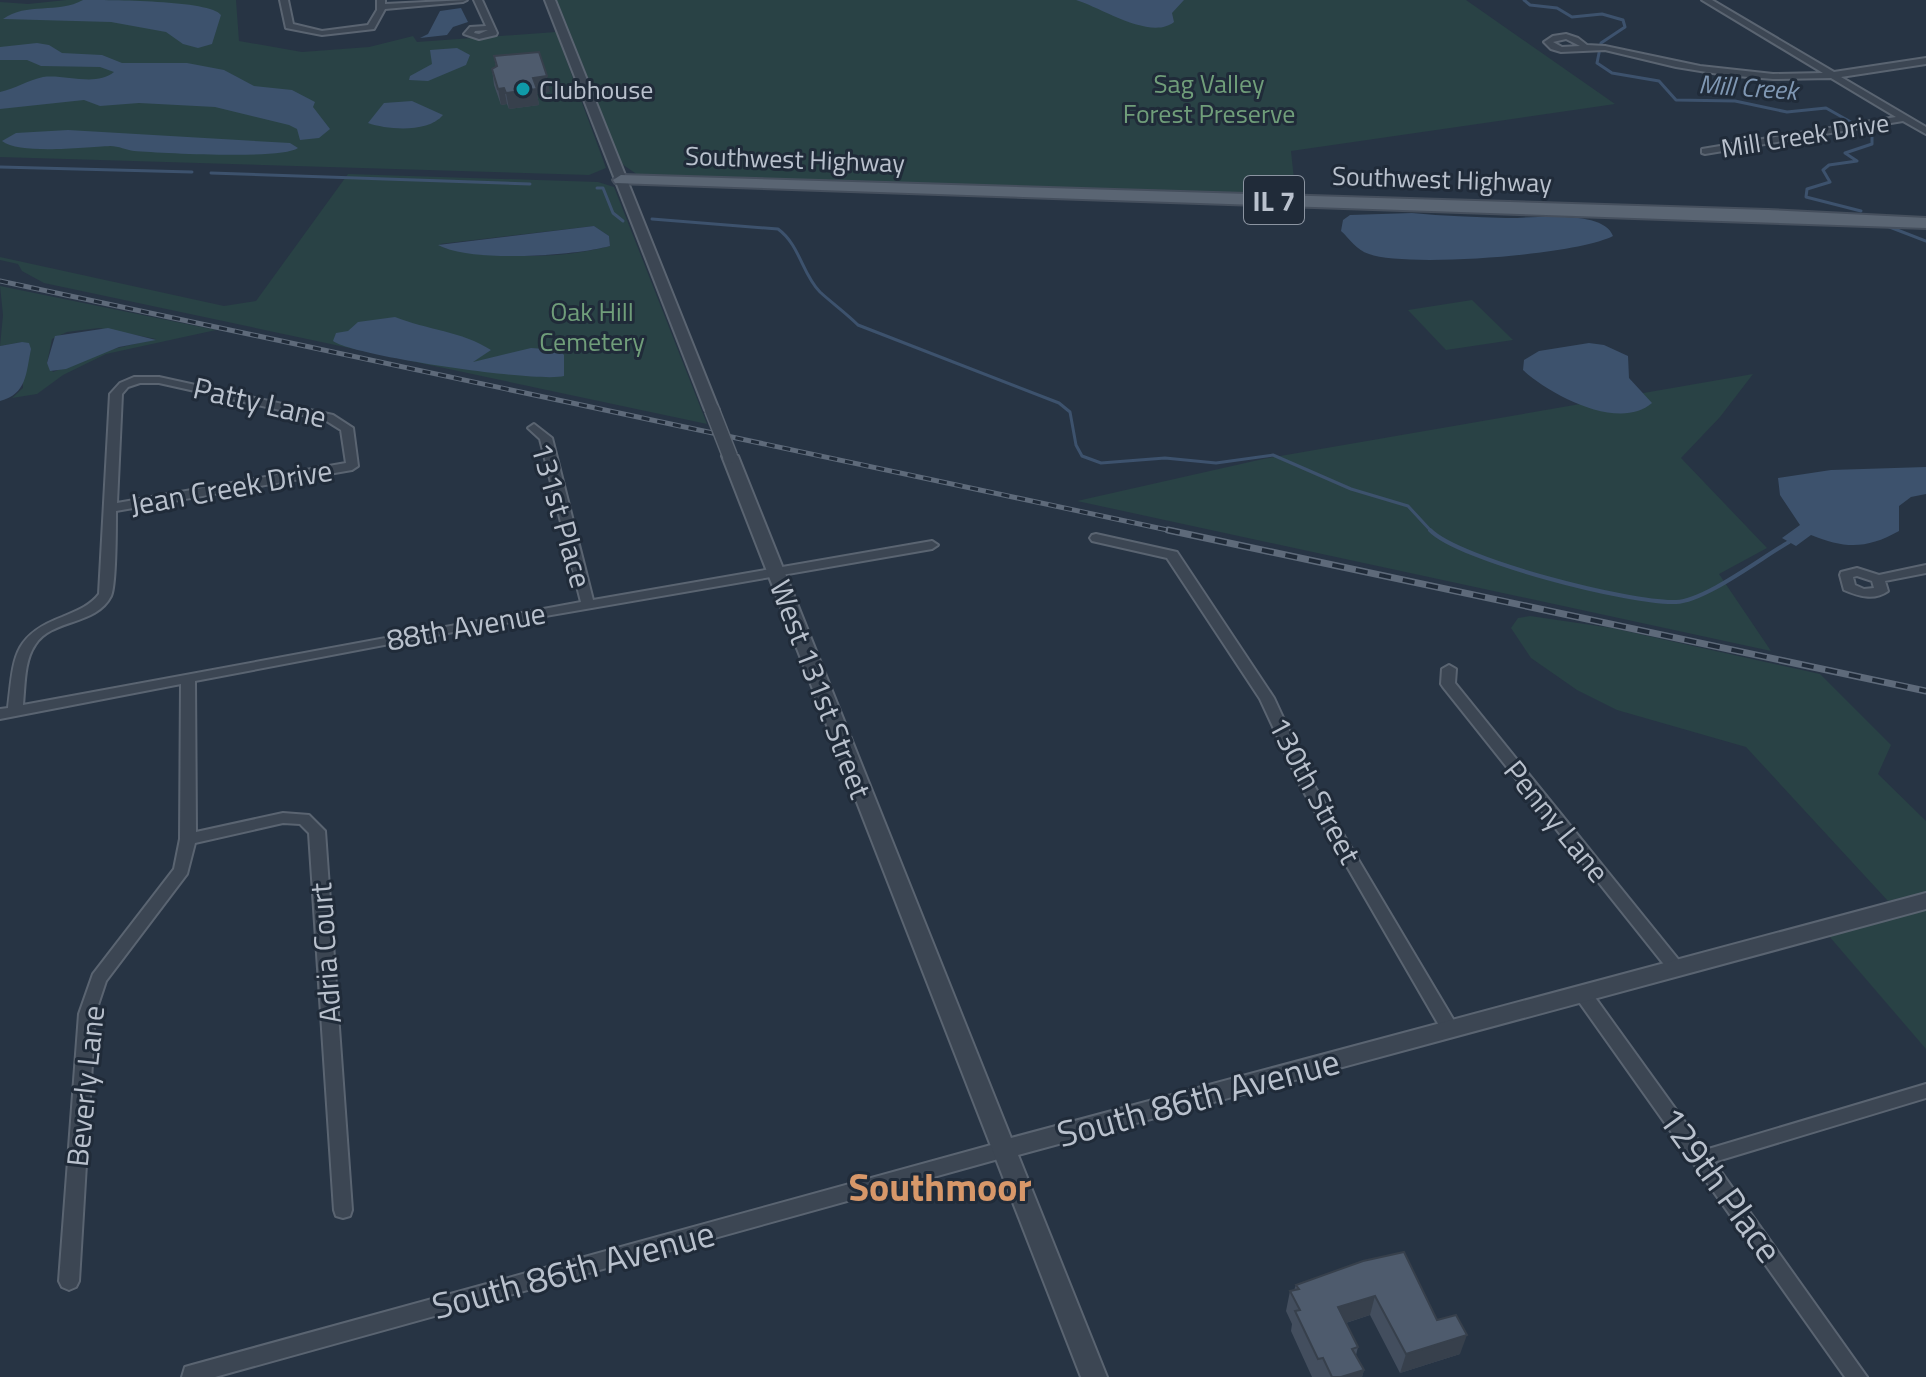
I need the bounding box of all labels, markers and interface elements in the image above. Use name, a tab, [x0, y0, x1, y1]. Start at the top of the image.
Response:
park label: Sag Valley Forest Preserve	[1123, 64, 1295, 133]
water label: Mill Creek	[1697, 64, 1802, 110]
place label: Clubhouse	[539, 70, 653, 109]
marker: Clubhouse	[514, 80, 532, 98]
street label: Mill Creek Drive	[1718, 102, 1892, 168]
street label: Southwest Highway	[684, 136, 906, 182]
street label: Southwest Highway	[1331, 156, 1553, 202]
road number: IL 7	[1244, 176, 1304, 224]
park label: Oak Hill Cemetery	[539, 292, 645, 361]
street label: Patty Lane	[189, 364, 331, 440]
street label: 131st Place	[519, 437, 605, 593]
street label: Jean Creek Drive	[126, 447, 336, 527]
street label: West 131st Street	[758, 573, 884, 806]
street label: 88th Avenue	[383, 589, 549, 663]
street label: 130th Street	[1257, 708, 1373, 872]
street label: Penny Lane	[1493, 750, 1621, 892]
street label: Adria Court	[297, 881, 353, 1025]
street label: Beverly Lane	[54, 1003, 116, 1169]
street label: South 86th Avenue	[1051, 1033, 1345, 1161]
street label: 129th Place	[1645, 1094, 1797, 1274]
district label: Southmoor	[848, 1158, 1032, 1216]
street label: South 86th Avenue	[426, 1205, 720, 1333]

